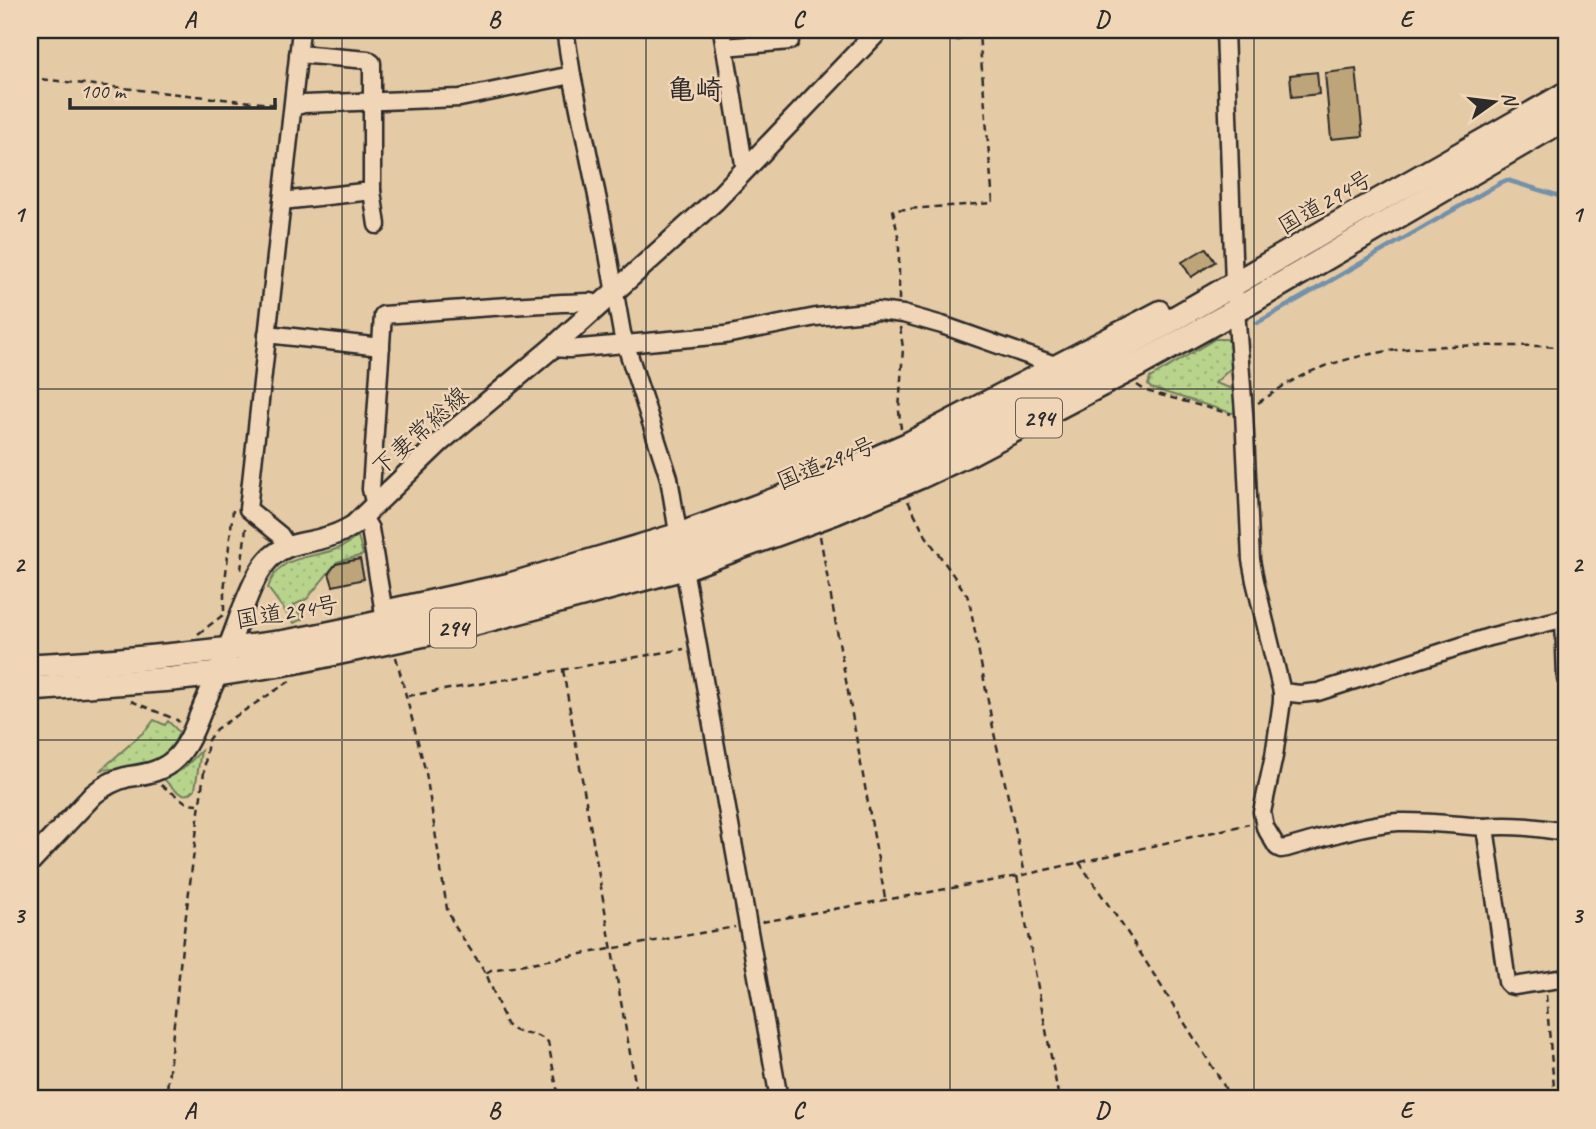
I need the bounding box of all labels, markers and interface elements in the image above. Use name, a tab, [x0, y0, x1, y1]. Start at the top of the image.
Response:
text: A	[184, 5, 198, 34]
text: B	[488, 5, 502, 34]
text: C	[793, 5, 807, 34]
text: D	[1095, 5, 1111, 34]
text: E	[1400, 5, 1416, 34]
scale bar	[70, 66, 275, 110]
north arrow	[1460, 66, 1530, 136]
district label: 亀崎	[667, 72, 723, 107]
text: 100 m	[80, 78, 127, 104]
text: N	[1496, 90, 1523, 110]
street label: 国道294号	[1272, 163, 1378, 241]
text: 1	[14, 200, 27, 229]
text: 1	[1572, 200, 1585, 229]
street label: 下妻常総線	[365, 380, 475, 482]
road number: 294	[1016, 398, 1062, 438]
street label: 国道294号	[772, 430, 880, 496]
text: 2	[14, 550, 27, 579]
text: 2	[1572, 550, 1585, 579]
street label: 国道294号	[233, 589, 341, 635]
road number: 294	[430, 608, 476, 648]
text: 3	[14, 901, 27, 930]
text: 3	[1572, 901, 1585, 930]
text: A	[184, 1096, 198, 1125]
text: B	[488, 1096, 502, 1125]
text: C	[793, 1096, 807, 1125]
text: D	[1095, 1096, 1111, 1125]
text: E	[1400, 1096, 1416, 1125]

